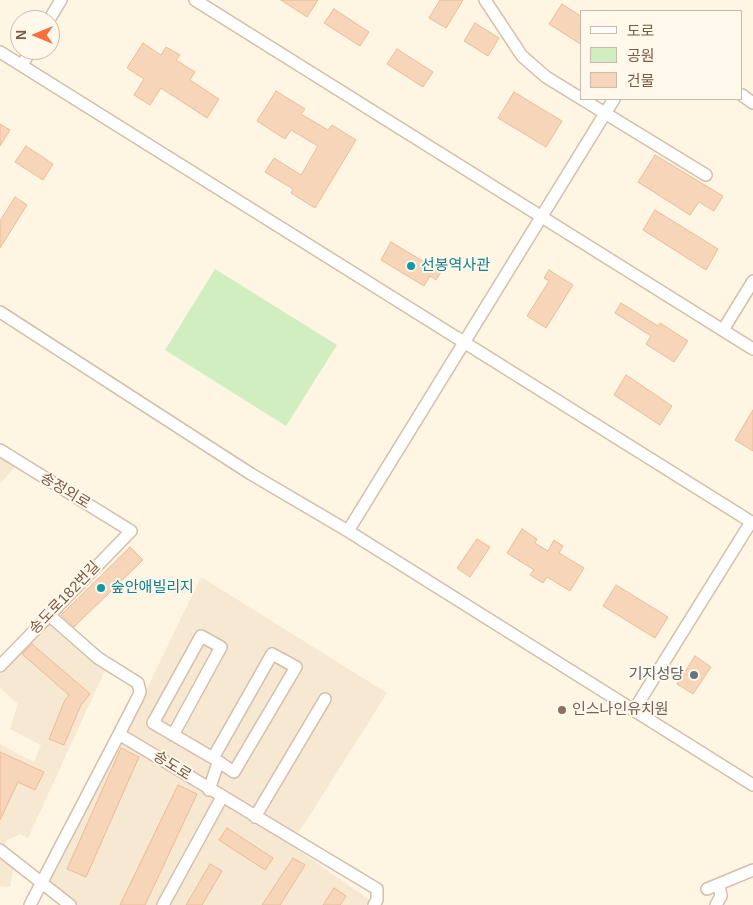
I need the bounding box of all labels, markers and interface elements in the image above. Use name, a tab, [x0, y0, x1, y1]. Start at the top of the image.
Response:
north arrow	[10, 10, 60, 60]
legend	[580, 10, 743, 100]
text: 도로	[627, 22, 655, 39]
text: N	[13, 30, 29, 40]
text: 공원	[627, 47, 655, 64]
text: 건물	[627, 72, 655, 89]
place label: 선봉역사관	[421, 257, 490, 275]
marker: 선봉역사관	[405, 260, 417, 272]
street label: 송정외로	[37, 469, 93, 513]
street label: 송도로182번길	[26, 558, 104, 638]
place label: 숲안애빌리지	[111, 579, 194, 597]
marker: 숲안애빌리지	[95, 582, 107, 594]
place label: 기지성당	[629, 666, 684, 684]
marker: 기지성당	[688, 669, 700, 681]
place label: 인스나인유치원	[572, 701, 669, 719]
marker: 인스나인유치원	[556, 704, 568, 716]
street label: 송도로	[150, 747, 194, 785]

